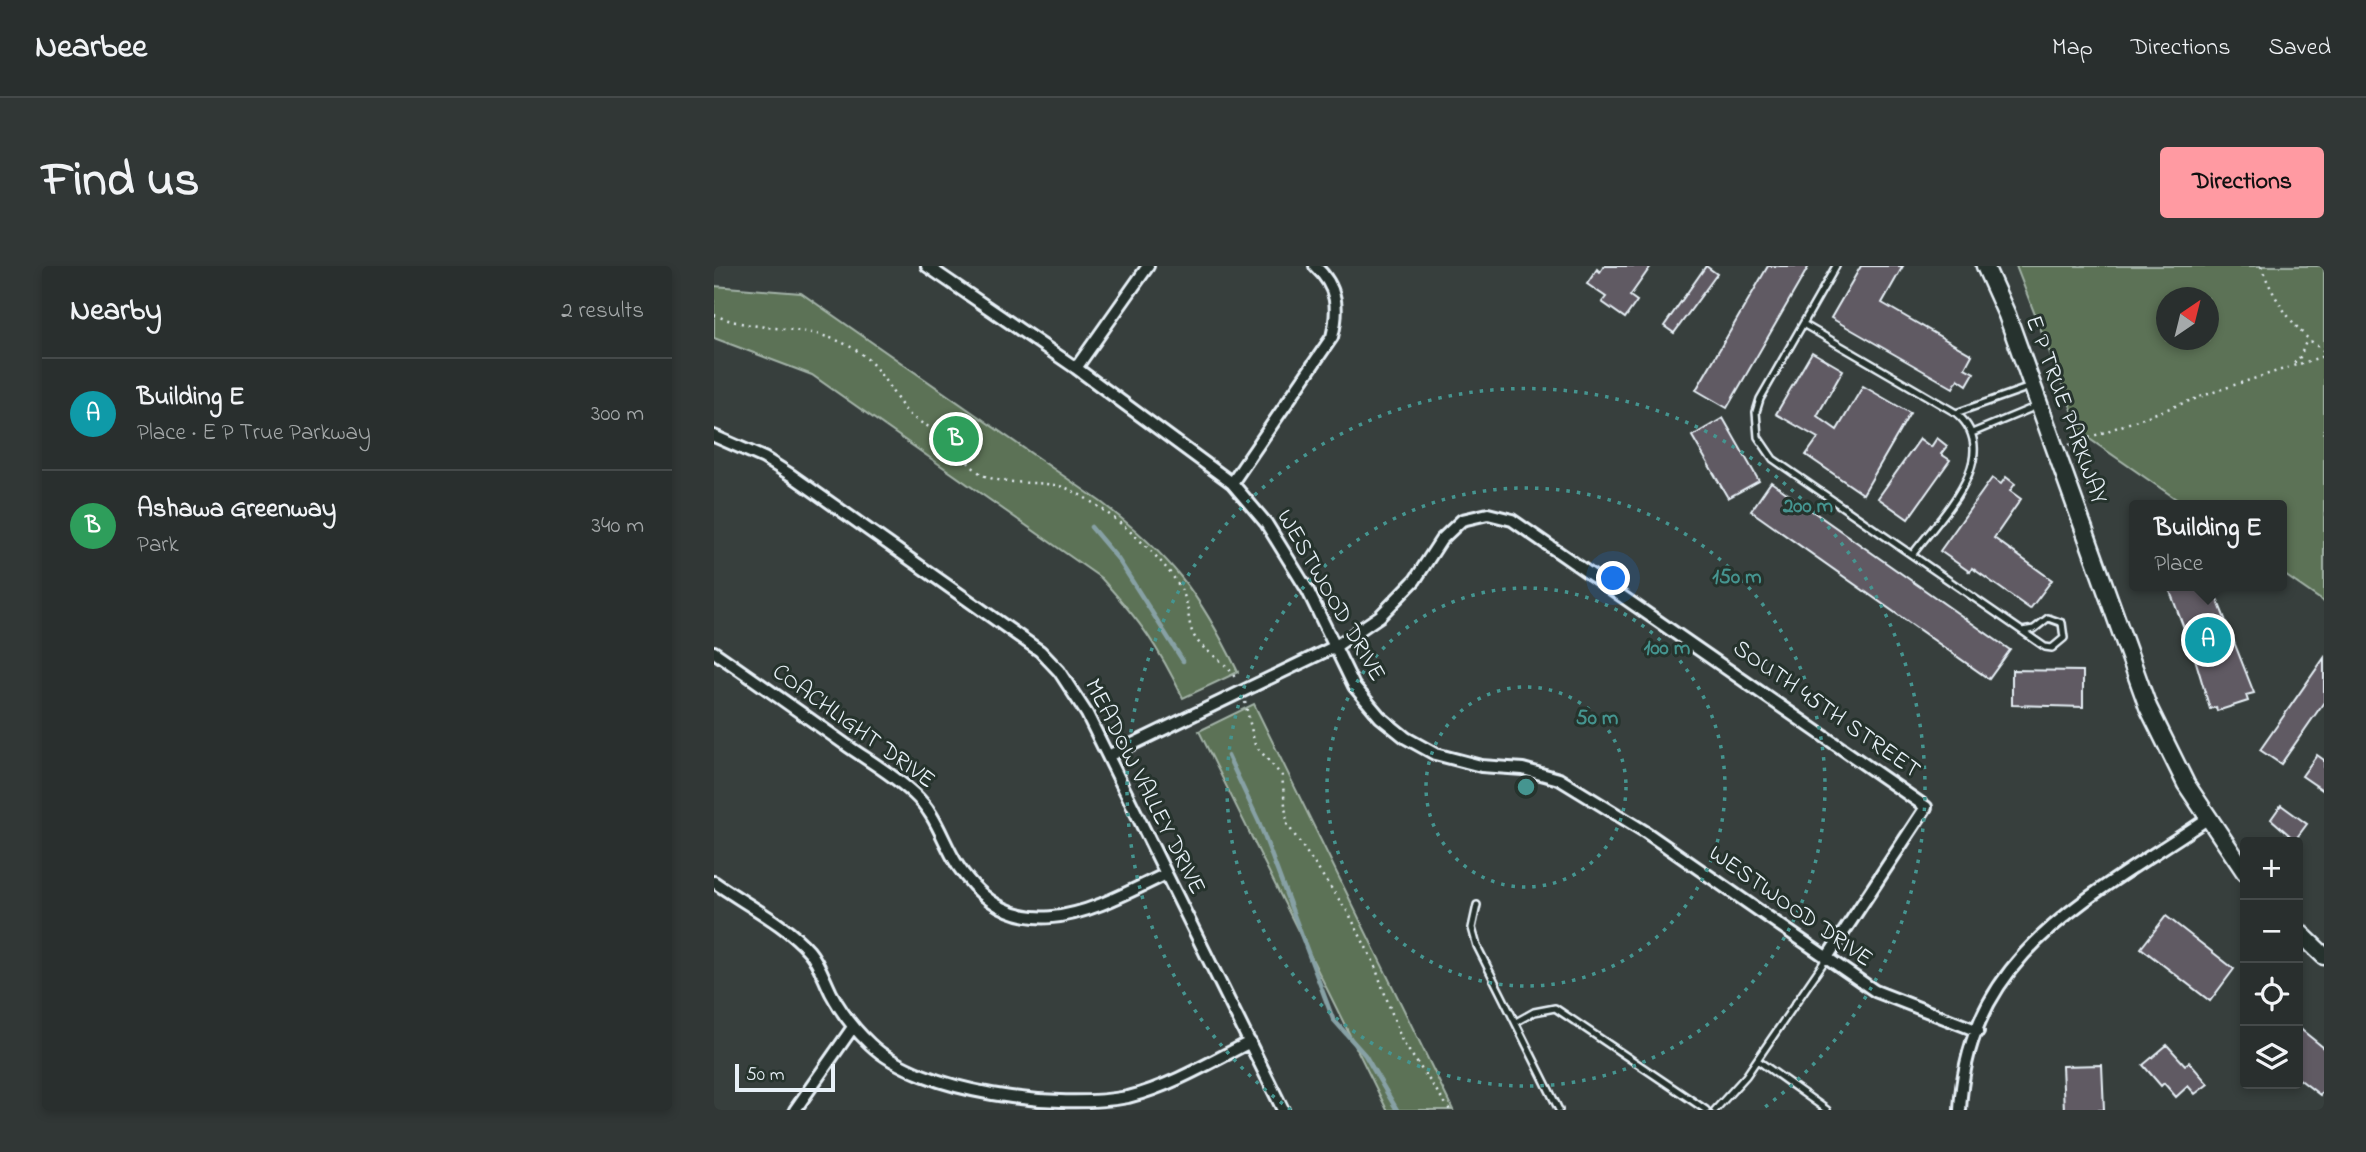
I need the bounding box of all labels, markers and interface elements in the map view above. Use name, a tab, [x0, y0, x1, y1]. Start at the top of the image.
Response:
text: Nearbee	[35, 24, 147, 72]
text: Map	[2052, 31, 2093, 66]
text: Directions	[2131, 31, 2230, 66]
text: Saved	[2268, 31, 2331, 66]
text: Find us	[42, 146, 199, 218]
button: Directions	[2160, 147, 2324, 218]
north arrow	[2156, 287, 2219, 350]
text: Nearby	[70, 290, 162, 334]
text: 2 results	[561, 295, 644, 328]
street label: E P TRUE PARKWAY	[2015, 311, 2115, 509]
text: Building E	[137, 379, 244, 417]
text: A	[86, 398, 100, 431]
text: 300 m	[591, 398, 644, 431]
pin: B	[933, 413, 979, 465]
text: Place · E P True Parkway	[137, 417, 371, 450]
text: Ashawa Greenway	[137, 491, 336, 529]
text: 200 m	[1782, 492, 1833, 522]
popup	[2129, 500, 2287, 591]
street label: WESTWOOD DRIVE	[1266, 503, 1394, 689]
text: B	[85, 510, 101, 543]
text: 340 m	[591, 510, 644, 543]
text: Building E	[2154, 510, 2262, 548]
text: Park	[137, 529, 179, 562]
text: Place	[2154, 548, 2203, 581]
your location	[1596, 561, 1630, 595]
text: 150 m	[1712, 563, 1762, 593]
pin: A	[2185, 614, 2231, 666]
street label: SOUTH 45TH STREET	[1725, 632, 1927, 788]
text: 100 m	[1644, 634, 1690, 664]
street label: COACHLIGHT DRIVE	[764, 656, 942, 798]
street label: MEADOW VALLEY DRIVE	[1074, 673, 1214, 901]
text: 50 m	[1576, 704, 1618, 734]
centre of rings	[1514, 775, 1538, 799]
street label: WESTWOOD DRIVE	[1701, 837, 1879, 977]
map controls	[2240, 837, 2303, 1089]
button: +	[2240, 837, 2303, 900]
button: −	[2240, 900, 2303, 963]
button: locate	[2240, 963, 2303, 1026]
button: layers	[2240, 1026, 2303, 1089]
scale bar	[735, 1061, 835, 1093]
text: 50 m	[746, 1062, 785, 1089]

